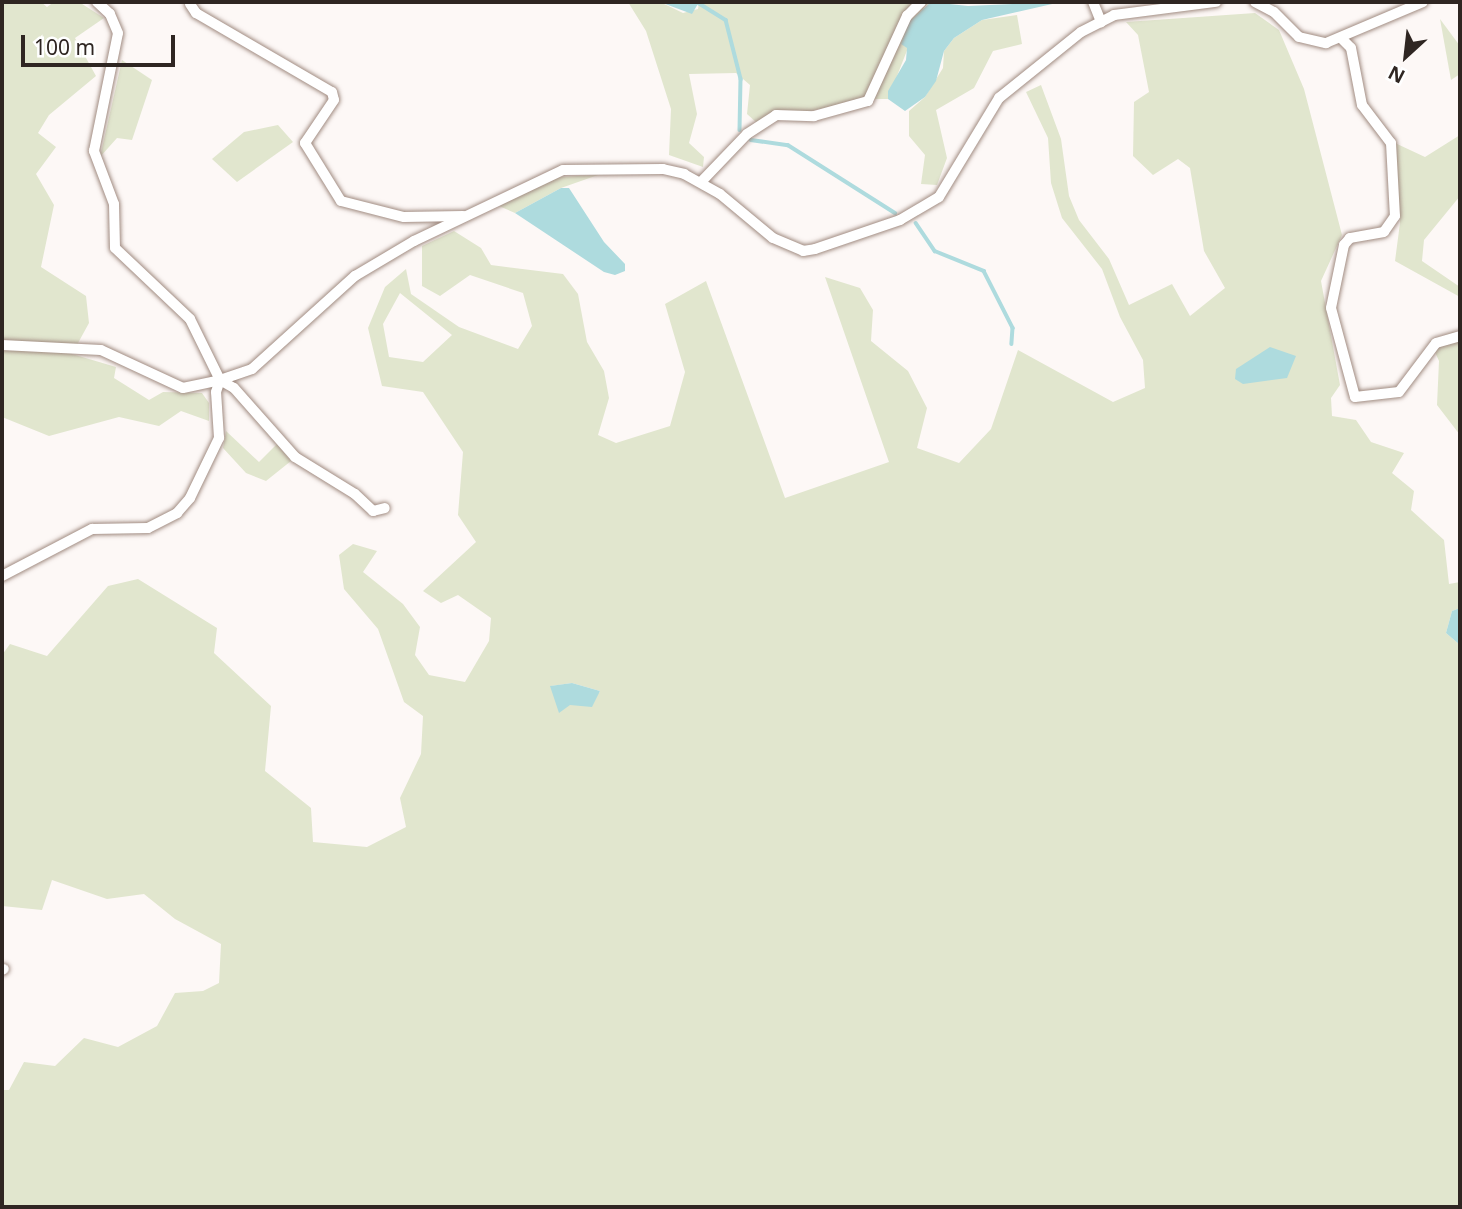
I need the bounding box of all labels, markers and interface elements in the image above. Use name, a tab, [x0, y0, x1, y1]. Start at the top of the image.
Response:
scale bar	[24, 21, 178, 65]
north arrow	[1371, 21, 1441, 91]
text: 100 m	[34, 33, 95, 61]
text: N	[1384, 60, 1409, 90]

